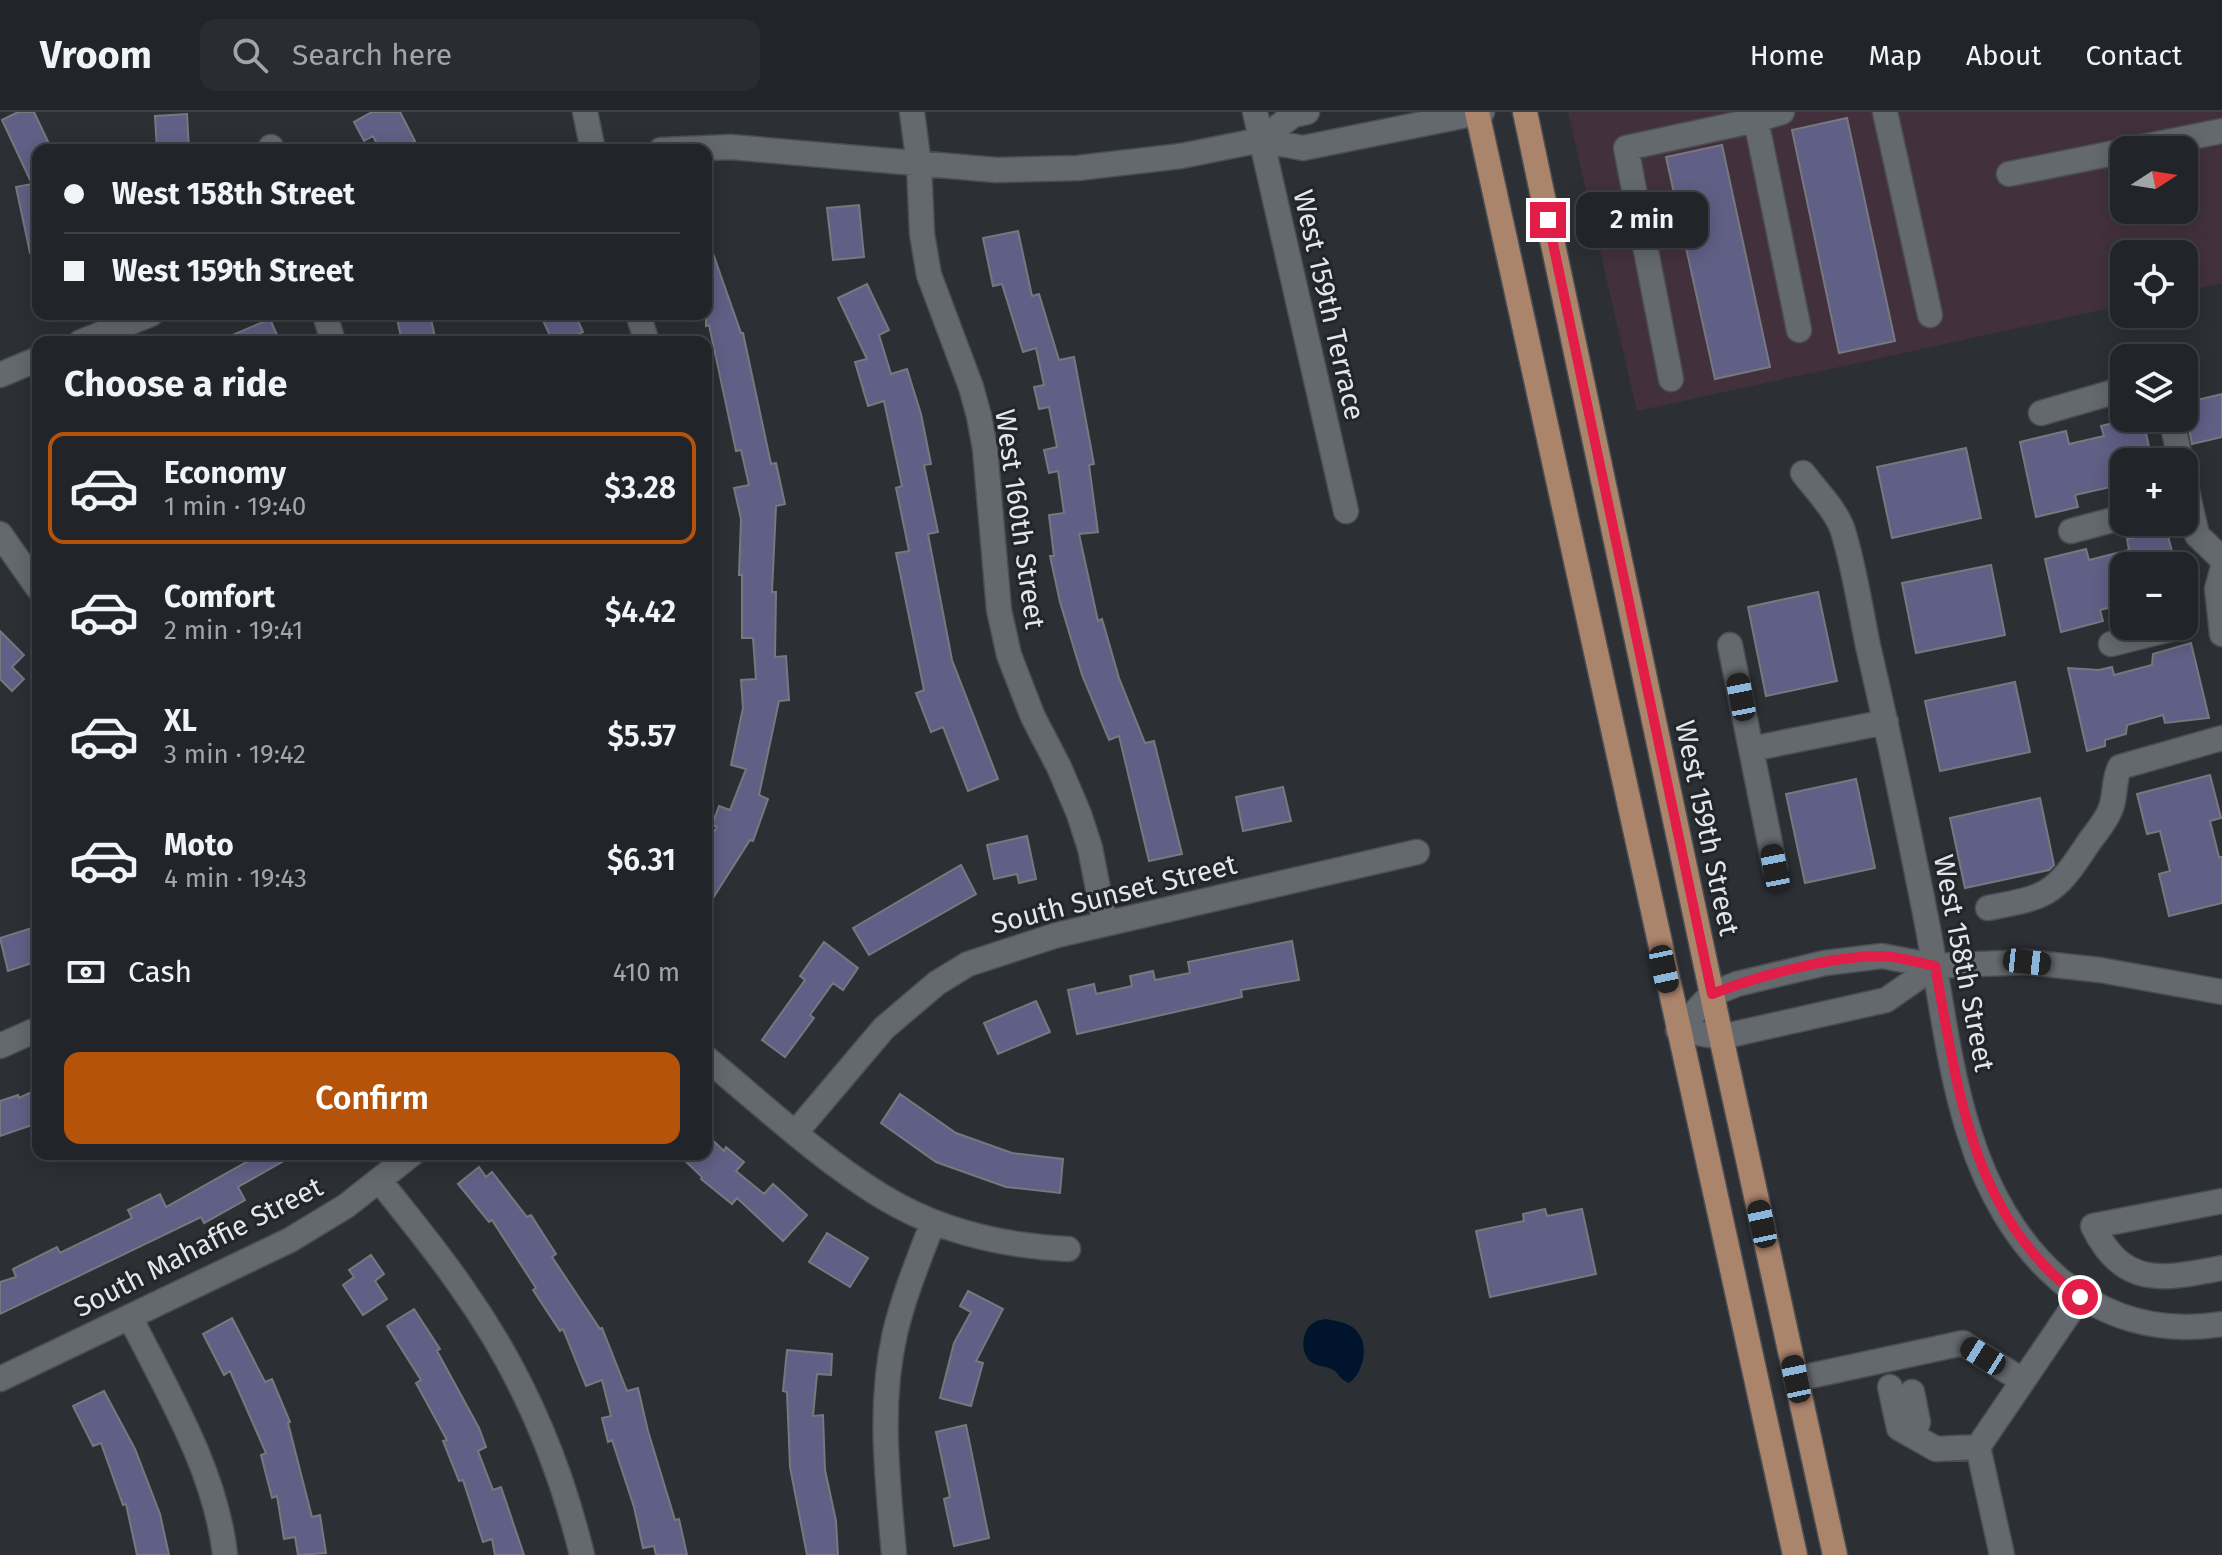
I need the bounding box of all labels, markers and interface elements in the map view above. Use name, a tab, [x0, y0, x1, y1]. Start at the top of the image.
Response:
search box	[200, 19, 760, 91]
text: Vroom	[40, 32, 152, 78]
icon: search	[228, 33, 272, 77]
text: Search here	[292, 37, 452, 73]
text: Home	[1750, 39, 1824, 72]
text: Map	[1868, 39, 1922, 72]
text: About	[1966, 39, 2041, 72]
text: Contact	[2085, 39, 2182, 72]
north arrow	[2110, 136, 2198, 224]
map controls	[2110, 136, 2198, 640]
text: West 158th Street	[112, 176, 355, 212]
street label: West 159th Terrace	[1286, 187, 1372, 423]
callout: 2 min	[1576, 192, 1708, 248]
route end	[1530, 202, 1566, 238]
text: 2 min	[1610, 204, 1674, 235]
button: locate	[2110, 240, 2198, 328]
text: West 159th Street	[112, 253, 354, 289]
button: layers	[2110, 344, 2198, 432]
text: Choose a ride	[64, 362, 287, 406]
street label: West 160th Street	[988, 407, 1052, 632]
button: +	[2110, 448, 2198, 536]
icon: car	[68, 452, 140, 524]
text: Economy	[164, 455, 286, 491]
text: $3.28	[604, 470, 676, 506]
text: 1 min · 19:40	[164, 491, 306, 522]
button: −	[2110, 552, 2198, 640]
icon: car	[68, 576, 140, 648]
text: Comfort	[164, 579, 275, 615]
text: $4.42	[605, 594, 676, 630]
text: 2 min · 19:41	[164, 615, 303, 646]
car	[1725, 671, 1757, 723]
icon: car	[68, 700, 140, 772]
text: XL	[164, 703, 197, 739]
street label: West 159th Street	[1668, 717, 1746, 939]
text: $5.57	[607, 718, 676, 754]
text: 3 min · 19:42	[164, 739, 306, 770]
icon: car	[68, 824, 140, 896]
text: Moto	[164, 827, 234, 863]
text: $6.31	[607, 842, 676, 878]
car	[1759, 842, 1791, 894]
street label: South Sunset Street	[988, 847, 1241, 940]
street label: West 158th Street	[1927, 852, 2001, 1075]
text: 4 min · 19:43	[164, 863, 307, 894]
car	[1647, 943, 1681, 995]
car	[2002, 948, 2052, 976]
icon: cash	[64, 950, 108, 994]
text: Cash	[128, 954, 192, 990]
text: 410 m	[613, 957, 680, 988]
button: Confirm	[64, 1052, 680, 1144]
street label: South Mahaffie Street	[68, 1170, 329, 1324]
car	[1745, 1198, 1779, 1250]
route start	[2062, 1279, 2098, 1315]
car	[1956, 1333, 2010, 1379]
car	[1779, 1353, 1813, 1405]

